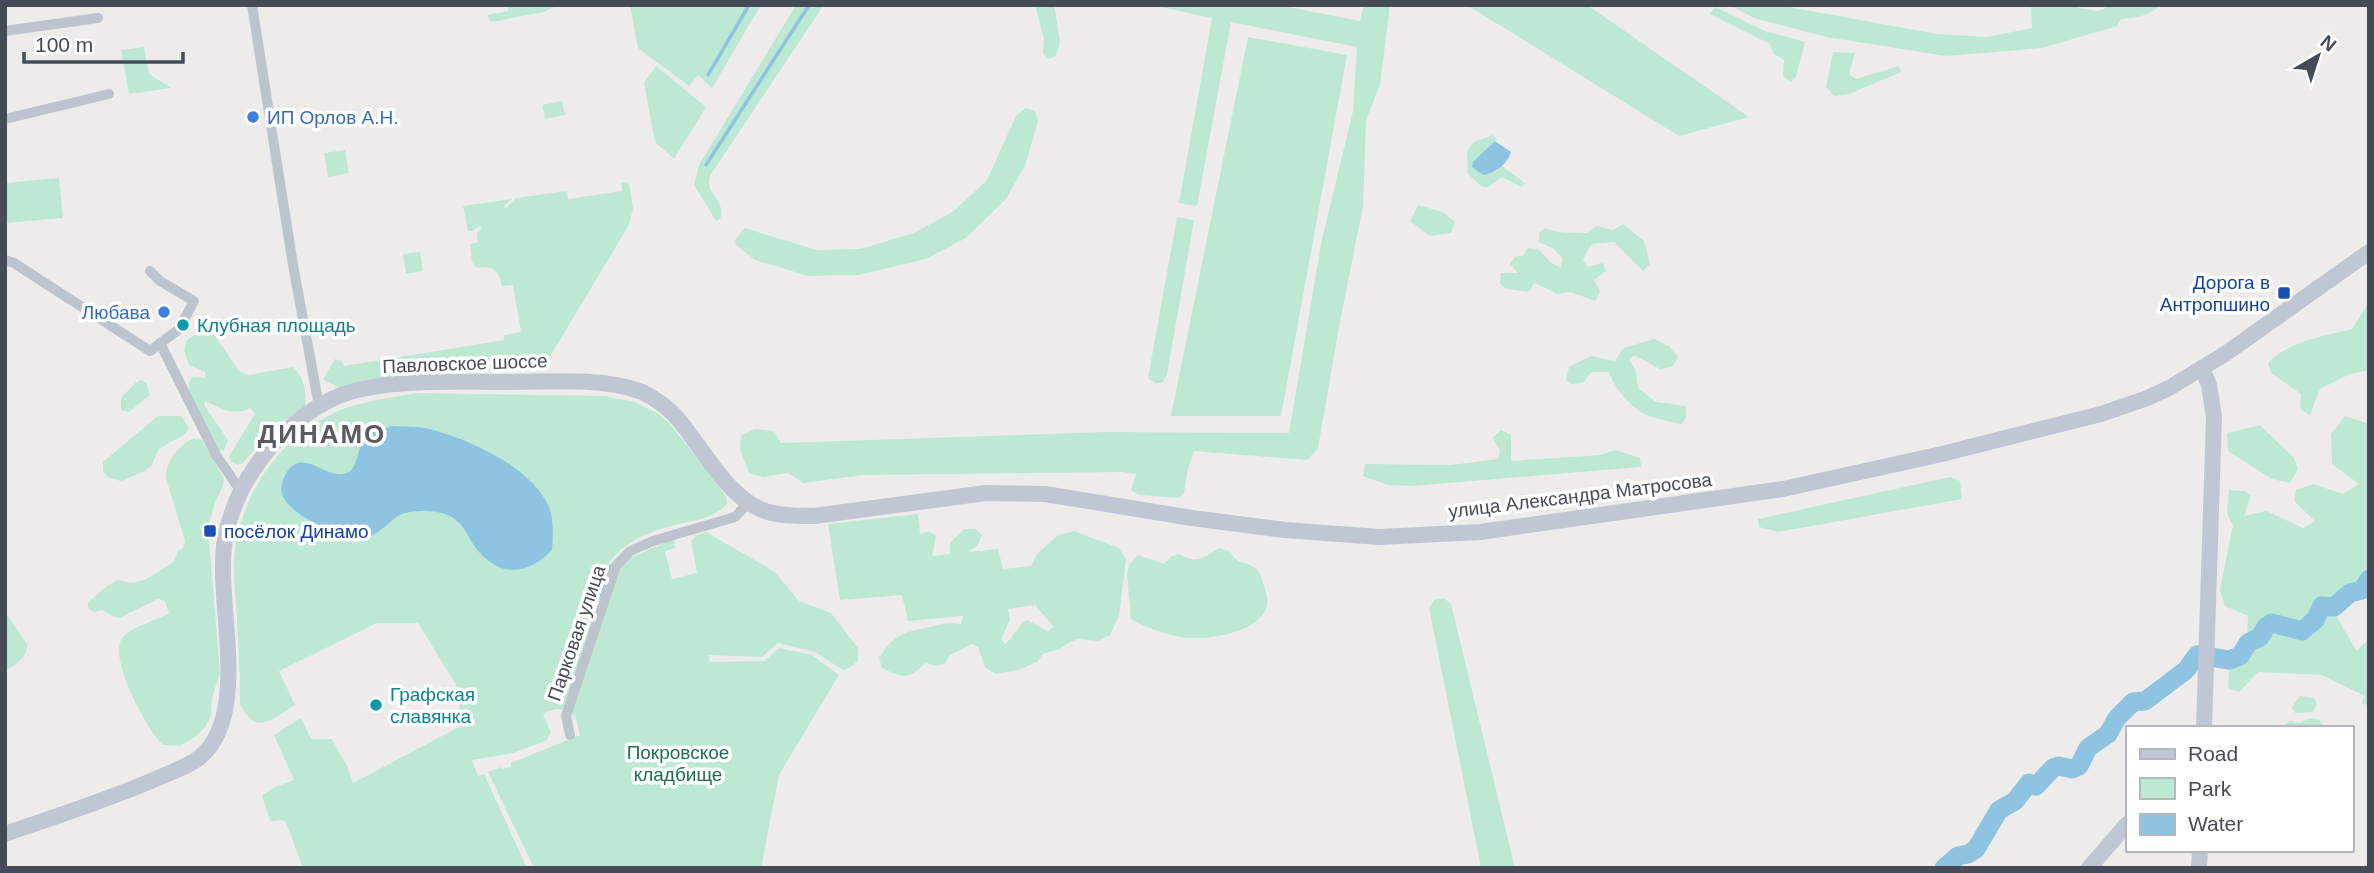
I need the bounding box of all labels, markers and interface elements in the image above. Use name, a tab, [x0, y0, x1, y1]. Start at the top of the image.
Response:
scale bar	[24, 21, 184, 65]
north arrow	[2283, 21, 2353, 91]
text: N	[2316, 31, 2340, 56]
text: 100 m	[35, 33, 93, 56]
place label: ИП Орлов А.Н.	[267, 107, 398, 128]
marker: ИП Орлов А.Н.	[245, 109, 261, 125]
place label: Дорога в Антропшино	[2160, 272, 2270, 315]
marker: Дорога в Антропшино	[2276, 285, 2292, 301]
place label: Любава	[82, 302, 150, 323]
marker: Любава	[156, 304, 172, 320]
place label: Клубная площадь	[197, 315, 356, 336]
marker: Клубная площадь	[175, 317, 191, 333]
street label: Павловское шоссе	[382, 350, 548, 377]
district label: ДИНАМО	[258, 419, 386, 449]
street label: улица Александра Матросова	[1447, 469, 1713, 522]
place label: посёлок Динамо	[224, 521, 369, 542]
marker: посёлок Динамо	[202, 523, 218, 539]
street label: Парковая улица	[543, 562, 610, 704]
place label: Графская славянка	[390, 684, 475, 727]
marker: Графская славянка	[368, 697, 384, 713]
legend	[2126, 726, 2353, 852]
park label: Покровское кладбище	[627, 742, 729, 785]
text: Road	[2188, 742, 2238, 765]
text: Park	[2188, 777, 2232, 800]
text: Water	[2188, 812, 2243, 835]

